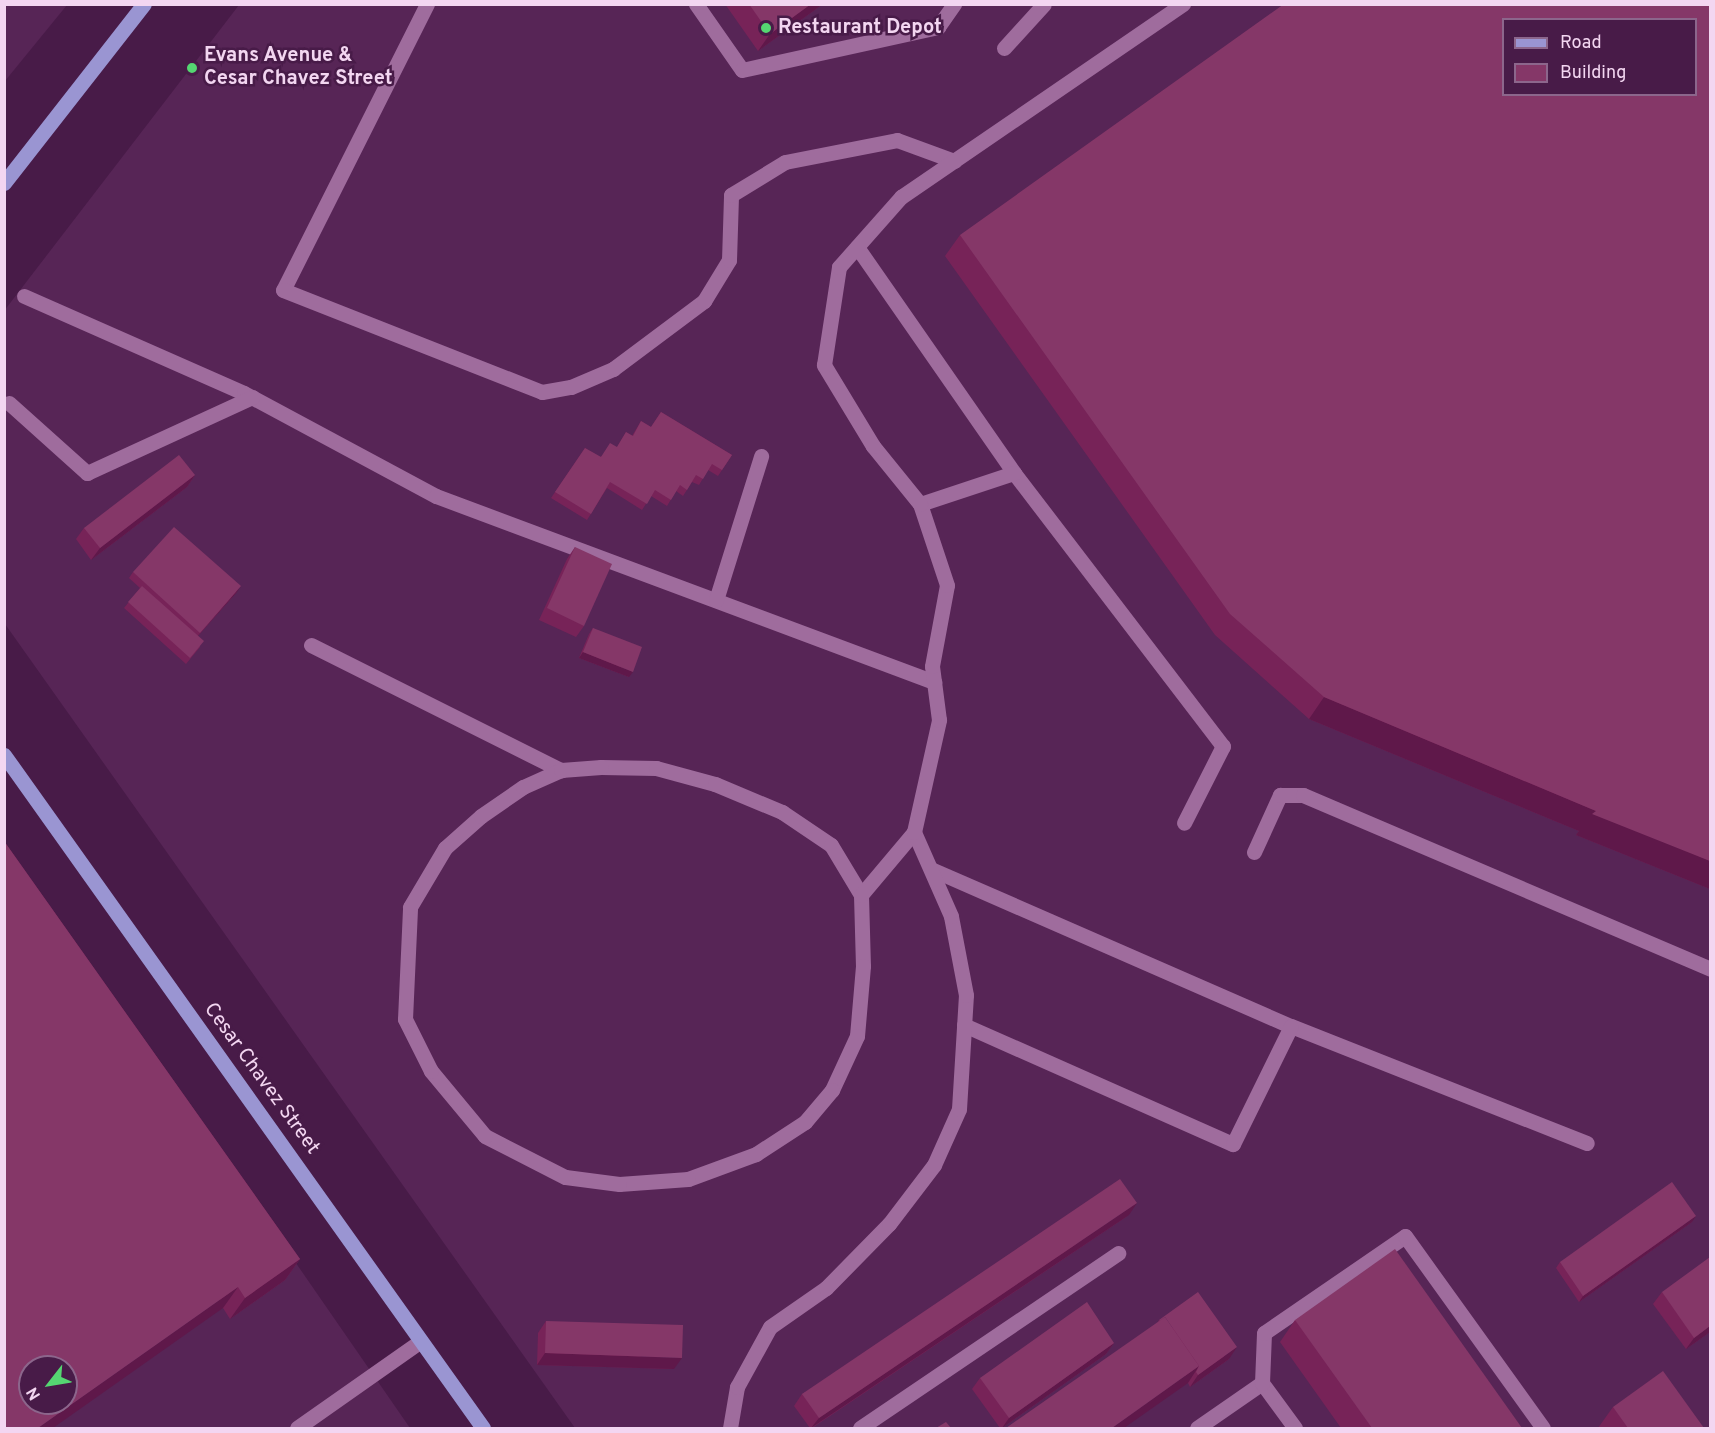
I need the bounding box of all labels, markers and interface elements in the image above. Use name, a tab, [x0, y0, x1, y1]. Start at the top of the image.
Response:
place label: Restaurant Depot	[778, 16, 942, 40]
legend	[1502, 18, 1697, 96]
marker: Restaurant Depot	[759, 21, 773, 35]
text: Road	[1560, 32, 1602, 55]
place label: Evans Avenue & Cesar Chavez Street	[204, 45, 393, 92]
marker: Evans Avenue & Cesar Chavez Street	[185, 61, 199, 75]
text: Building	[1560, 62, 1626, 85]
street label: Cesar Chavez Street	[198, 999, 324, 1159]
north arrow	[18, 1355, 78, 1415]
text: N	[23, 1383, 46, 1403]

